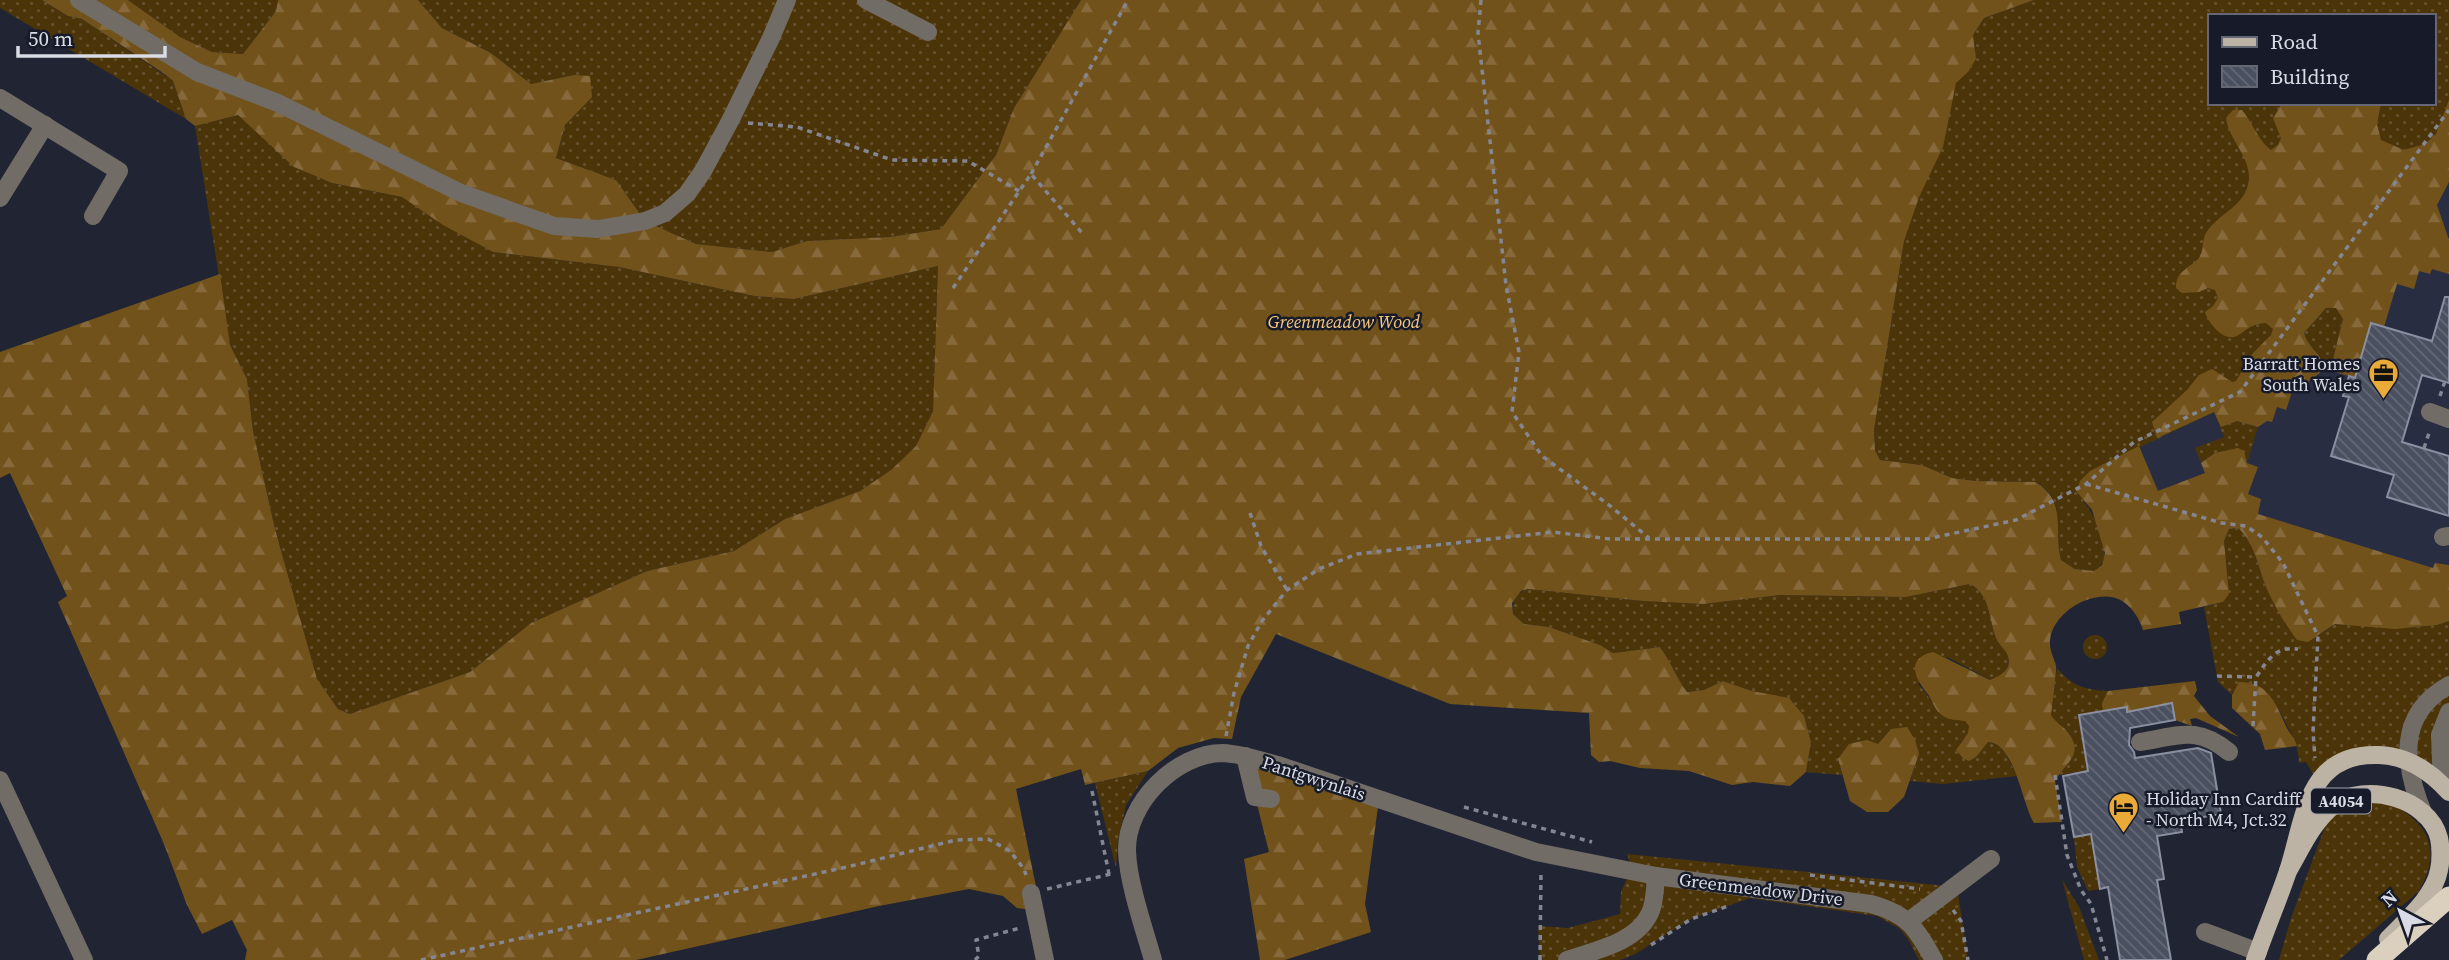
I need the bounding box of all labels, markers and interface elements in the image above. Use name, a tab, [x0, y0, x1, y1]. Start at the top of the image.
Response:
scale bar	[18, 14, 164, 58]
legend	[2208, 14, 2435, 105]
text: 50 m	[28, 24, 73, 53]
text: Road	[2270, 27, 2318, 56]
text: Building	[2270, 62, 2349, 91]
park label: Greenmeadow Wood	[1268, 309, 1421, 334]
place label: Barratt Homes South Wales	[2242, 351, 2360, 397]
office icon: Barratt Homes South Wales	[2366, 356, 2400, 400]
street label: Pantgwynlais	[1259, 750, 1369, 807]
place label: Holiday Inn Cardiff - North M4, Jct.32	[2146, 786, 2303, 832]
road number: A4054	[2311, 788, 2371, 814]
hotel icon: Holiday Inn Cardiff - North M4, Jct.32	[2106, 791, 2140, 835]
street label: Greenmeadow Drive	[1678, 867, 1844, 911]
north arrow	[2365, 876, 2435, 946]
text: N	[2375, 884, 2403, 913]

